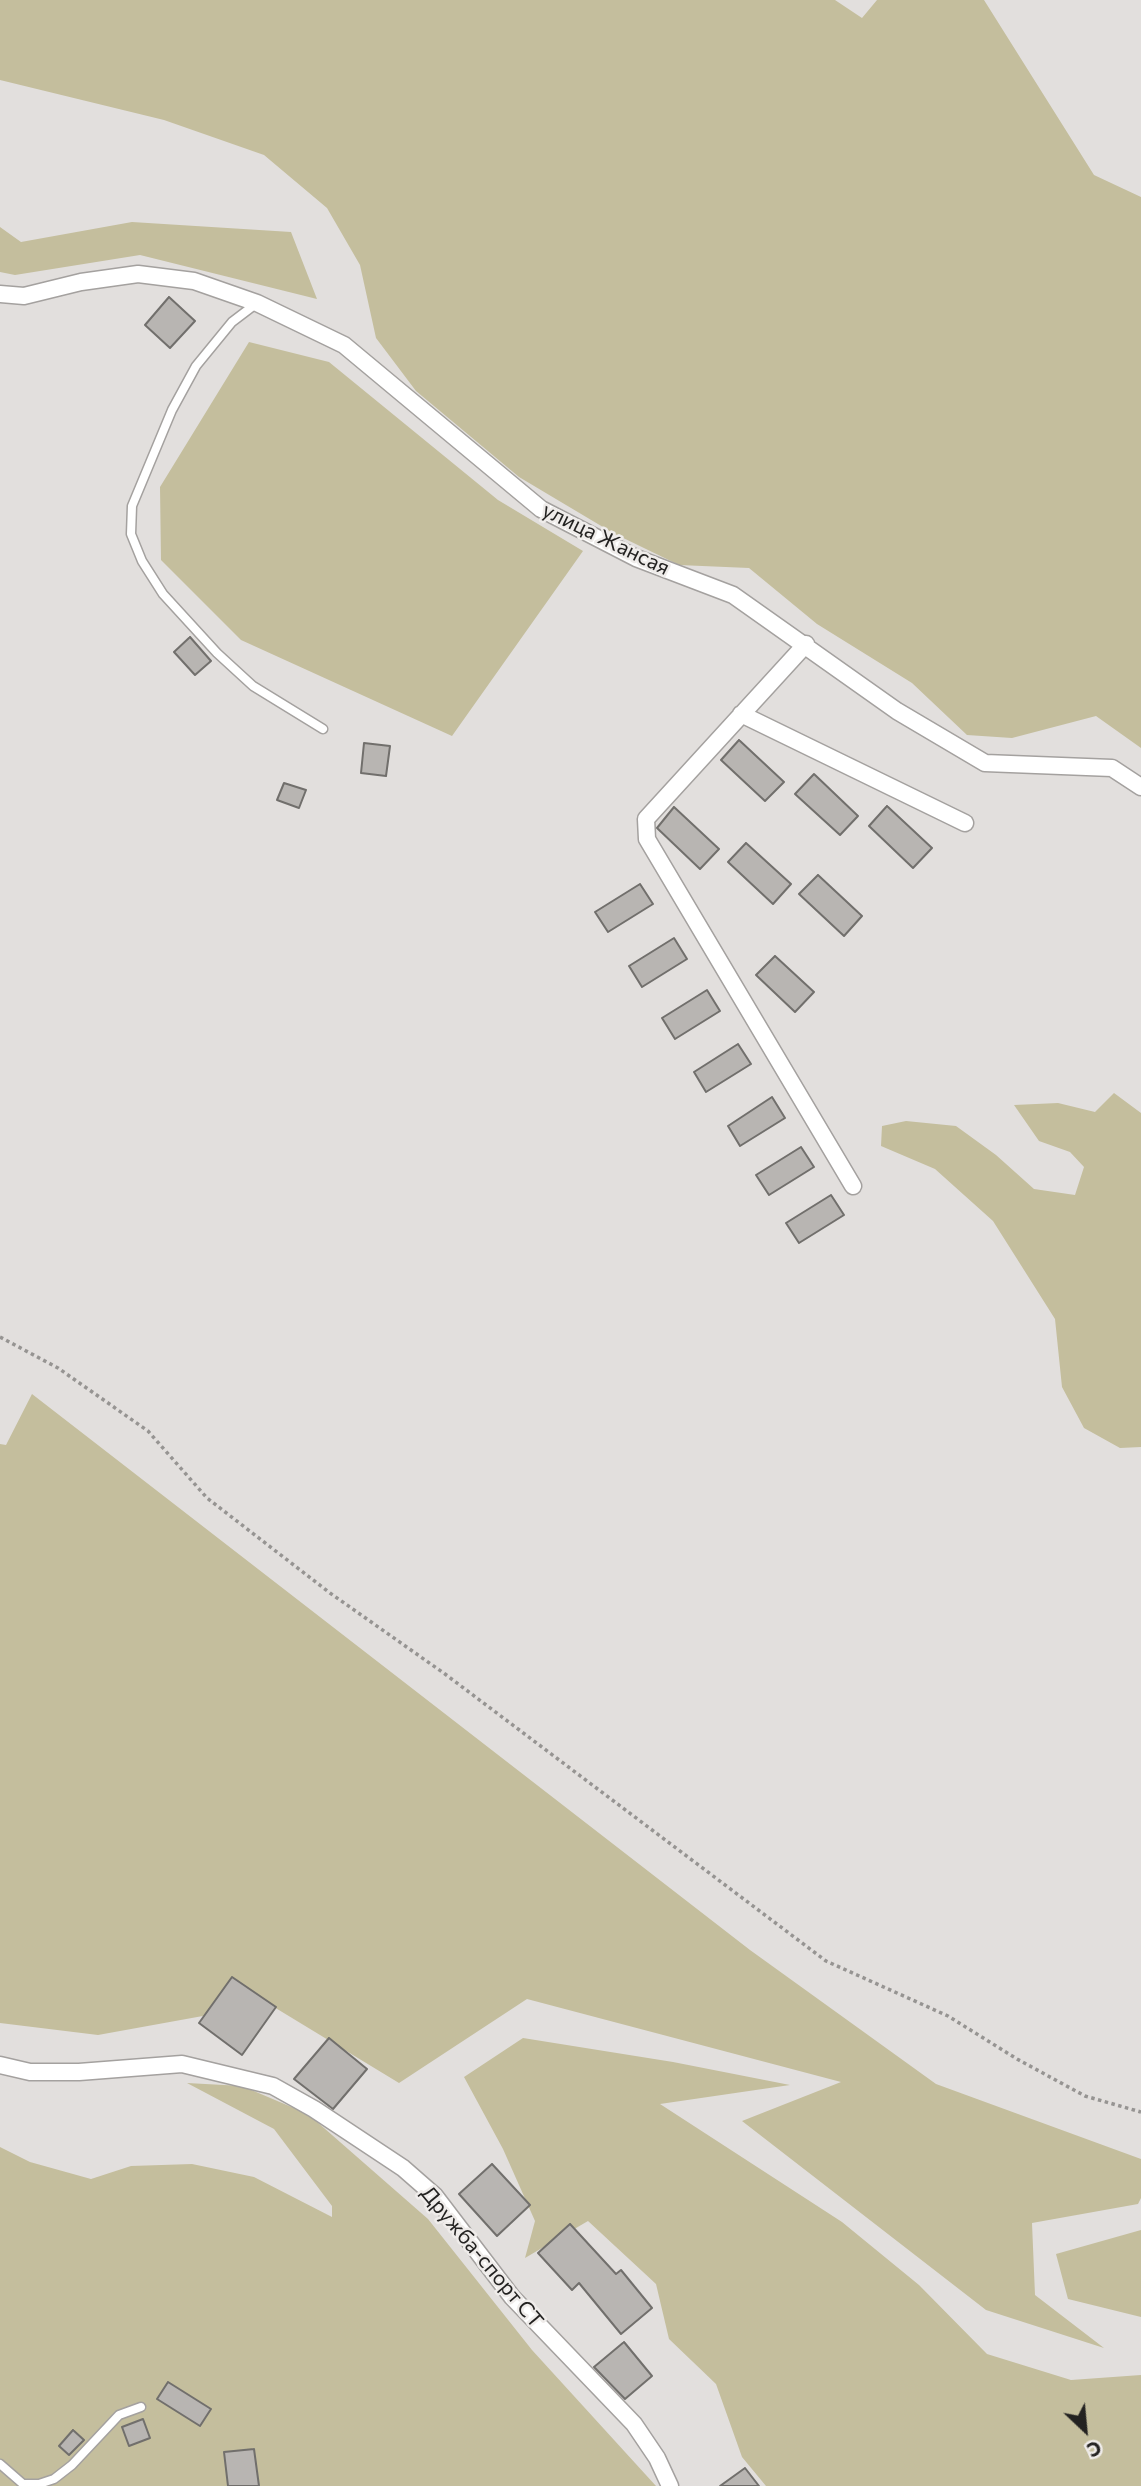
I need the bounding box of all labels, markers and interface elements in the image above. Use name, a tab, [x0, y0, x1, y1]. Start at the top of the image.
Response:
street label: улица Жансая	[538, 497, 674, 581]
street label: Дружба-спорт СТ	[415, 2181, 549, 2333]
north arrow	[1050, 2395, 1120, 2465]
text: С	[1084, 2436, 1105, 2463]

